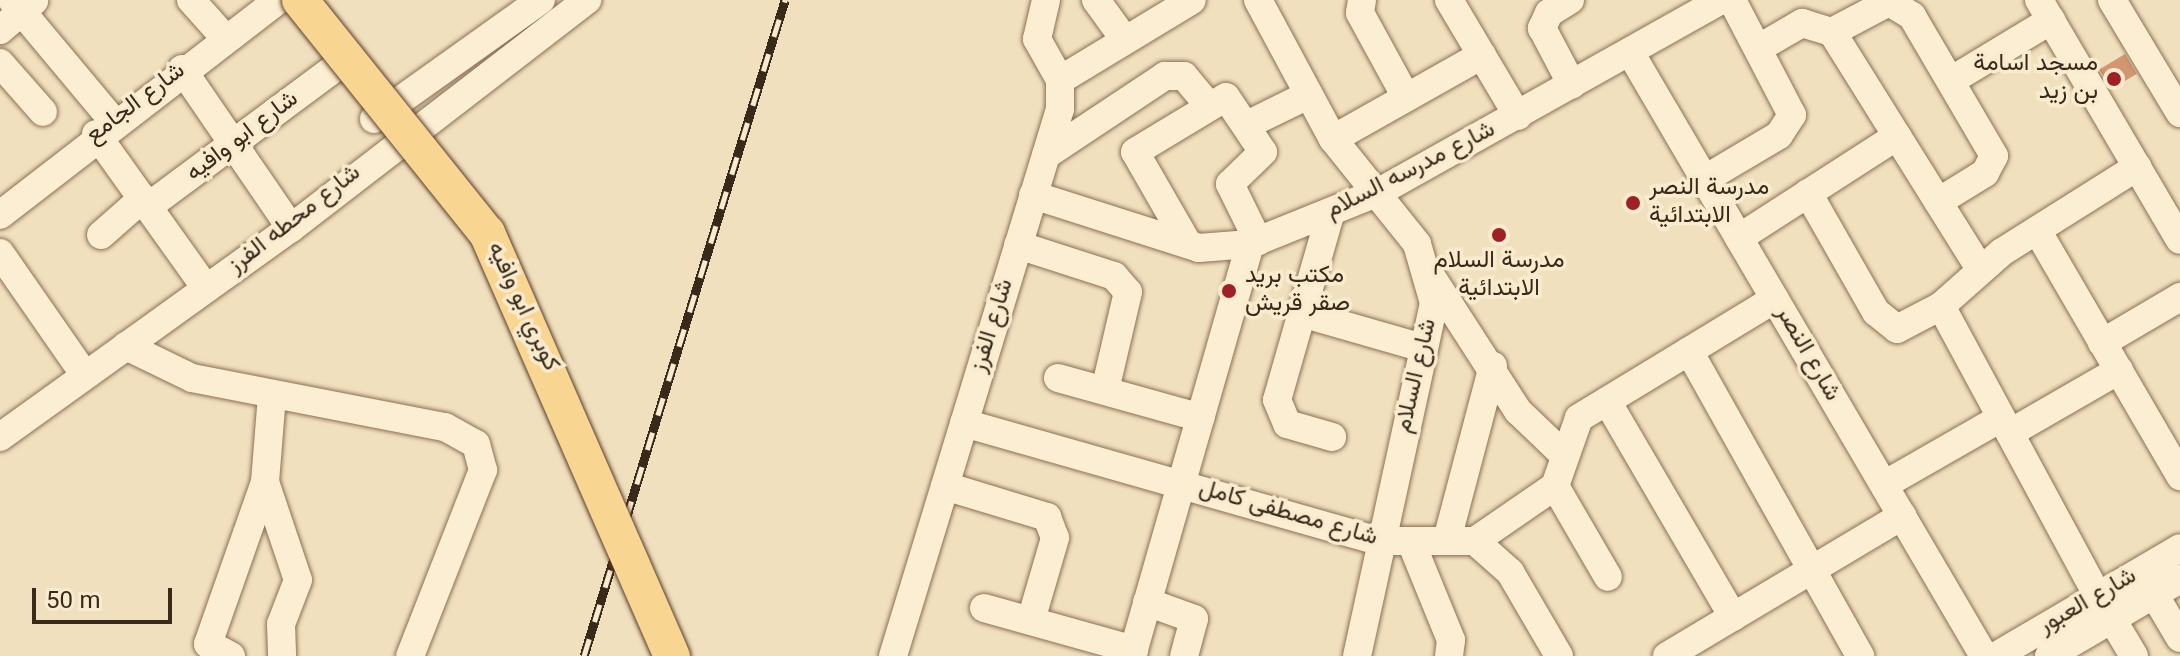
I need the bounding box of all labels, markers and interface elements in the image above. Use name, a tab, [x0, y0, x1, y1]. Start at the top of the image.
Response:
place label: مسجد اسامة بن زيد	[1973, 51, 2098, 107]
street label: شارع الجامع	[81, 57, 191, 151]
marker: مسجد اسامة بن زيد	[2105, 70, 2123, 88]
street label: شارع ابو وافيه	[181, 86, 305, 188]
street label: شارع مدرسه السلام	[1322, 116, 1500, 226]
street label: شارع محطه الفرز	[223, 159, 367, 281]
place label: مدرسة النصر الابتدائية	[1649, 175, 1769, 231]
marker: مدرسة النصر الابتدائية	[1624, 194, 1642, 212]
marker: مدرسة السلام الابتدائية	[1490, 226, 1508, 244]
street label: كوبري ابو وافيه	[480, 238, 564, 376]
place label: مدرسة السلام الابتدائية	[1433, 248, 1565, 304]
place label: مكتب بريد صقر قريش	[1245, 263, 1350, 319]
street label: شارع الفرز	[965, 276, 1021, 376]
marker: مكتب بريد صقر قريش	[1220, 282, 1238, 300]
street label: شارع النصر	[1768, 301, 1846, 407]
street label: شارع السلام	[1390, 316, 1444, 436]
street label: شارع مصطفى كامل	[1196, 475, 1380, 553]
street label: شارع العبور	[2034, 562, 2142, 642]
scale bar	[36, 572, 176, 622]
text: 50 m	[46, 583, 100, 621]

